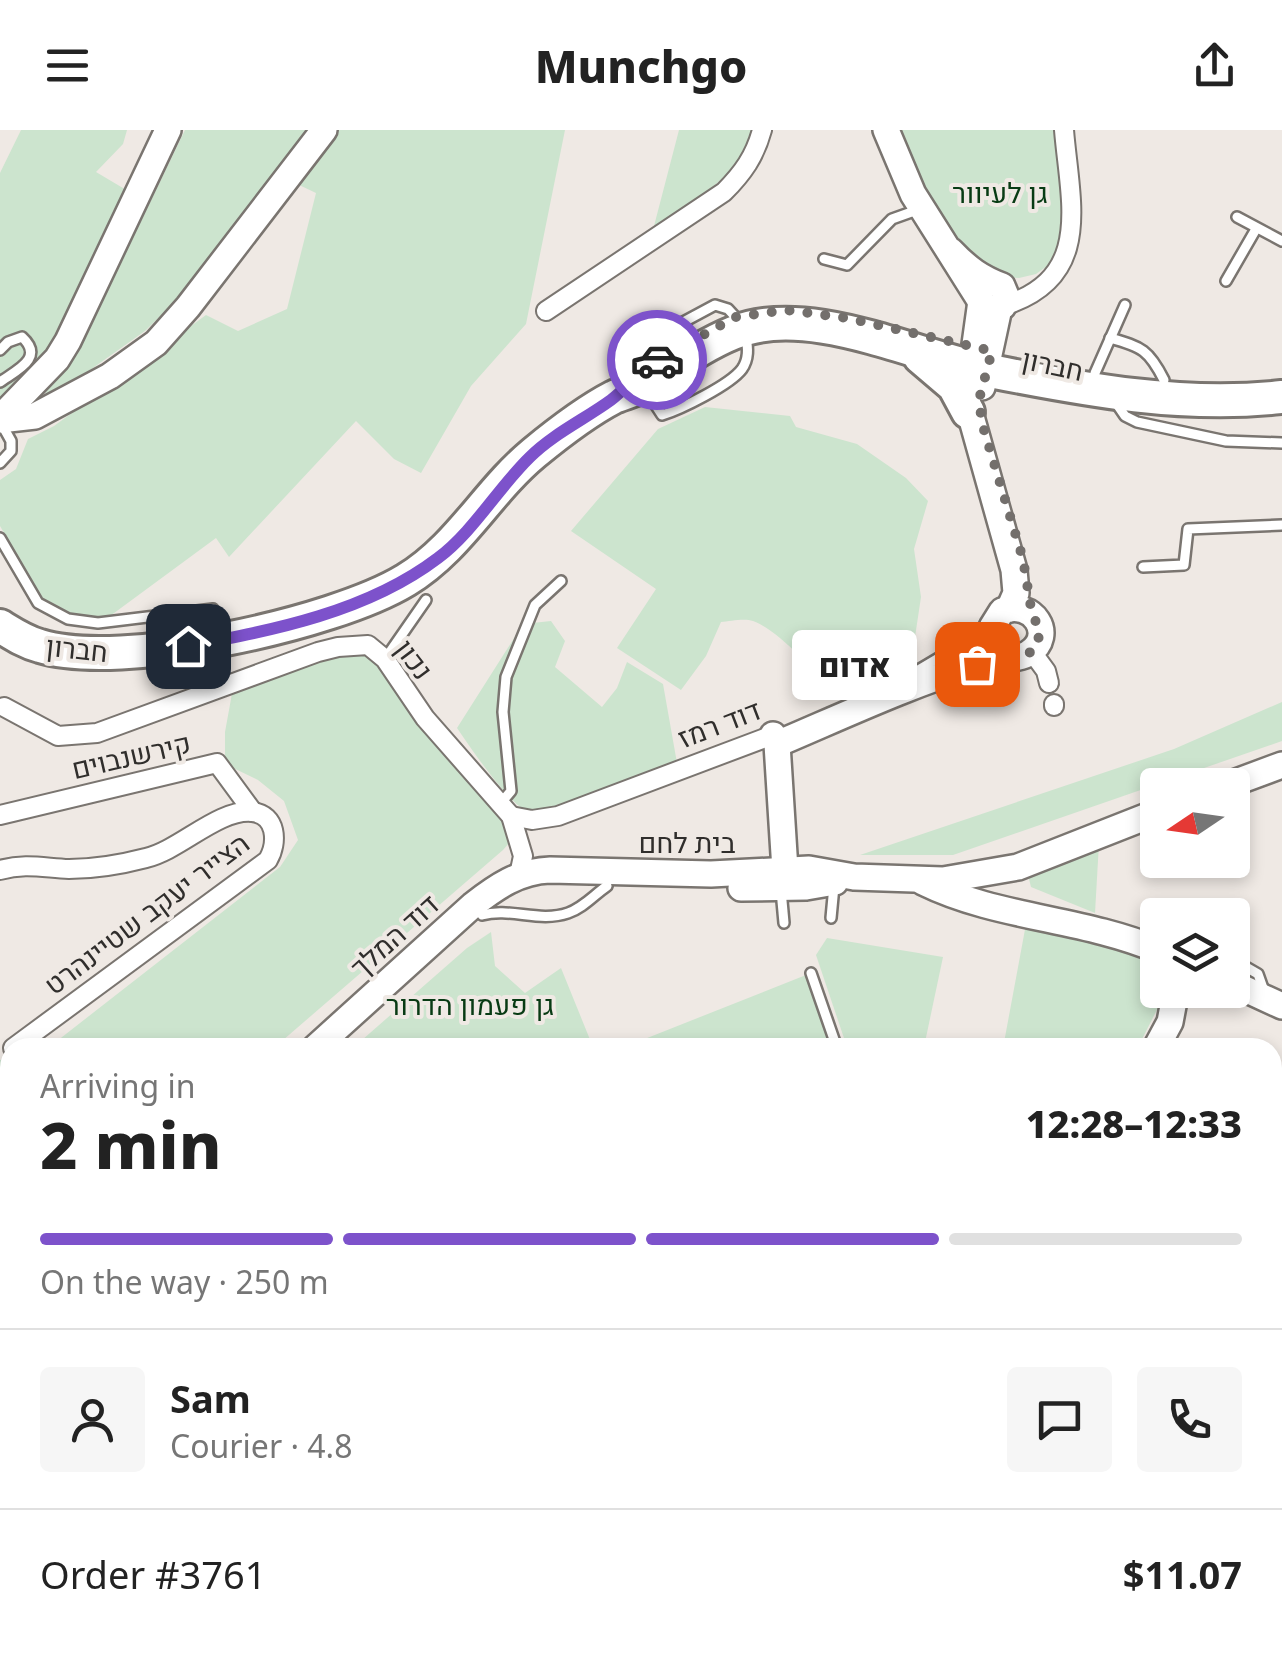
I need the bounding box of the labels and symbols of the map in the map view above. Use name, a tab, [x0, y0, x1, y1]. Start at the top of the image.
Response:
park label: גן לעיוור	[952, 173, 1048, 211]
courier	[607, 310, 707, 410]
street label: חברון	[1019, 339, 1087, 389]
pin	[146, 604, 231, 689]
pin	[935, 622, 1020, 707]
street label: חברון	[44, 626, 110, 670]
callout: אדום	[792, 629, 917, 699]
street label: נכון	[387, 631, 443, 687]
street label: דוד רמז	[672, 690, 766, 756]
street label: קירשנבוים	[68, 723, 194, 787]
north arrow	[1140, 768, 1250, 878]
street label: הצייר יעקב שטיינהרט	[36, 823, 256, 1003]
street label: בית לחם	[638, 823, 736, 861]
street label: דוד המלך	[341, 885, 447, 985]
park label: גן פעמון הדרור	[386, 985, 554, 1023]

